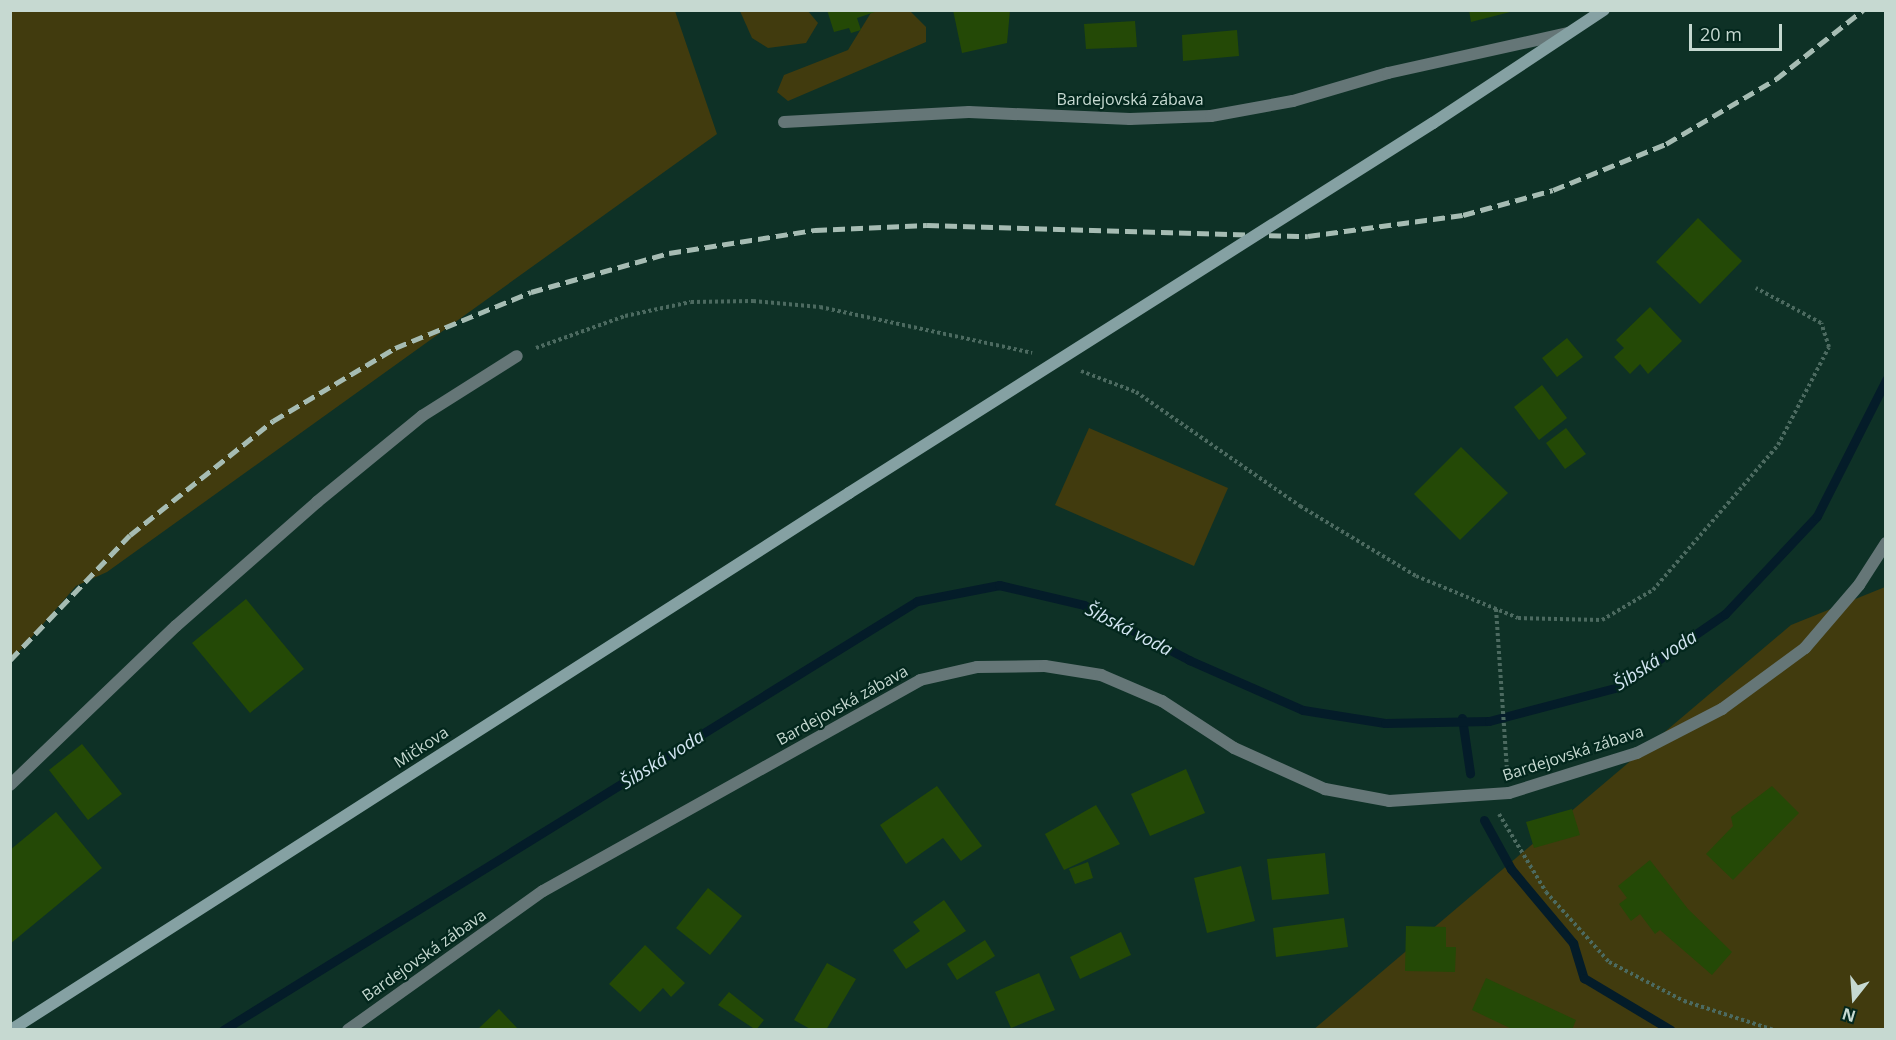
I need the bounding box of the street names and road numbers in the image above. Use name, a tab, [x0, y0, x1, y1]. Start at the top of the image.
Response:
street label: Bardejovská zábava	[1056, 89, 1204, 109]
street label: Bardejovská zábava	[773, 661, 911, 749]
street label: Bardejovská zábava	[1500, 721, 1646, 785]
street label: Mičkova	[390, 722, 452, 772]
street label: Bardejovská zábava	[358, 905, 490, 1005]

